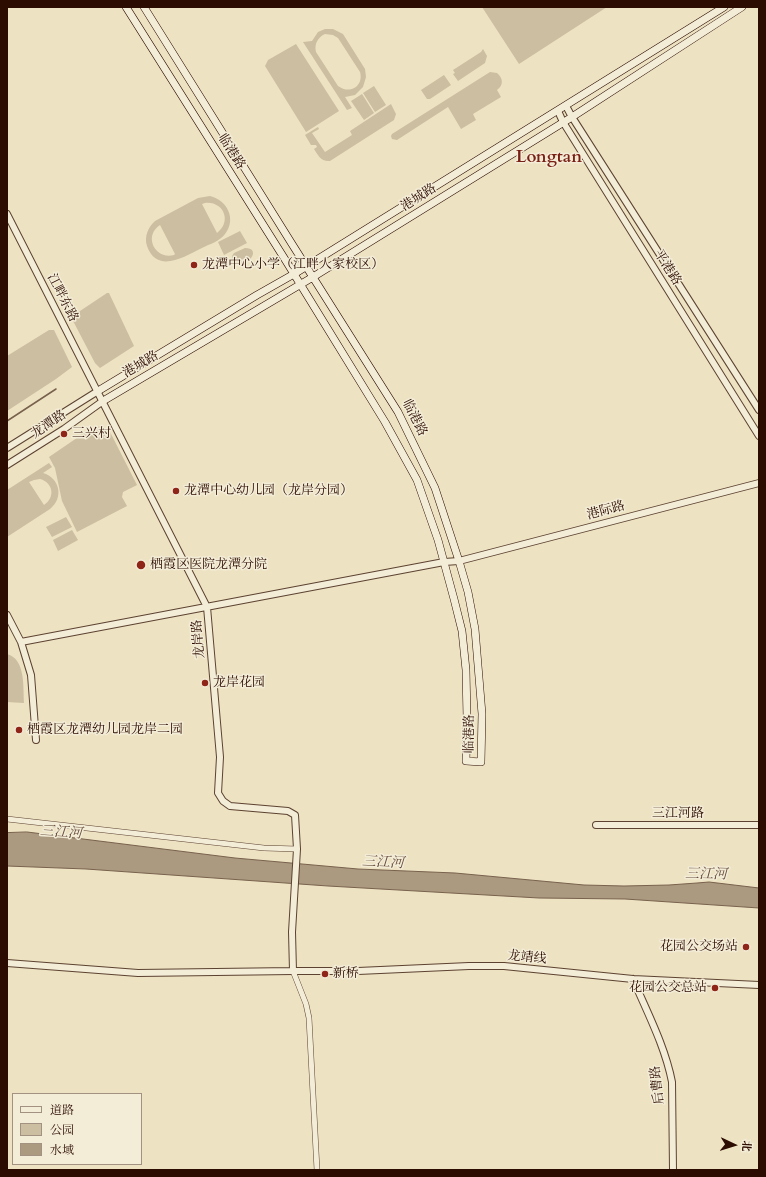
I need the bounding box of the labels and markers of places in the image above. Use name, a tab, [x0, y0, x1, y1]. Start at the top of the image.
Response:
place label: 龙潭中心小学（江畔人家校区）	[202, 257, 384, 273]
marker: 龙潭中心小学（江畔人家校区）	[189, 260, 199, 270]
place label: 三兴村	[72, 426, 111, 442]
marker: 三兴村	[59, 429, 69, 439]
place label: 龙潭中心幼儿园（龙岸分园）	[184, 483, 353, 499]
marker: 龙潭中心幼儿园（龙岸分园）	[171, 486, 181, 496]
place label: 栖霞区医院龙潭分院	[150, 557, 267, 573]
marker: 栖霞区医院龙潭分院	[135, 559, 147, 571]
place label: 龙岸花园	[213, 675, 265, 691]
marker: 龙岸花园	[200, 678, 210, 688]
place label: 栖霞区龙潭幼儿园龙岸二园	[27, 722, 183, 738]
marker: 栖霞区龙潭幼儿园龙岸二园	[14, 725, 24, 735]
place label: 花园公交场站	[660, 939, 738, 955]
marker: 花园公交场站	[741, 942, 751, 952]
place label: 新桥	[333, 966, 359, 982]
marker: 新桥	[320, 969, 330, 979]
place label: 花园公交总站	[629, 980, 707, 996]
marker: 花园公交总站	[710, 983, 720, 993]

